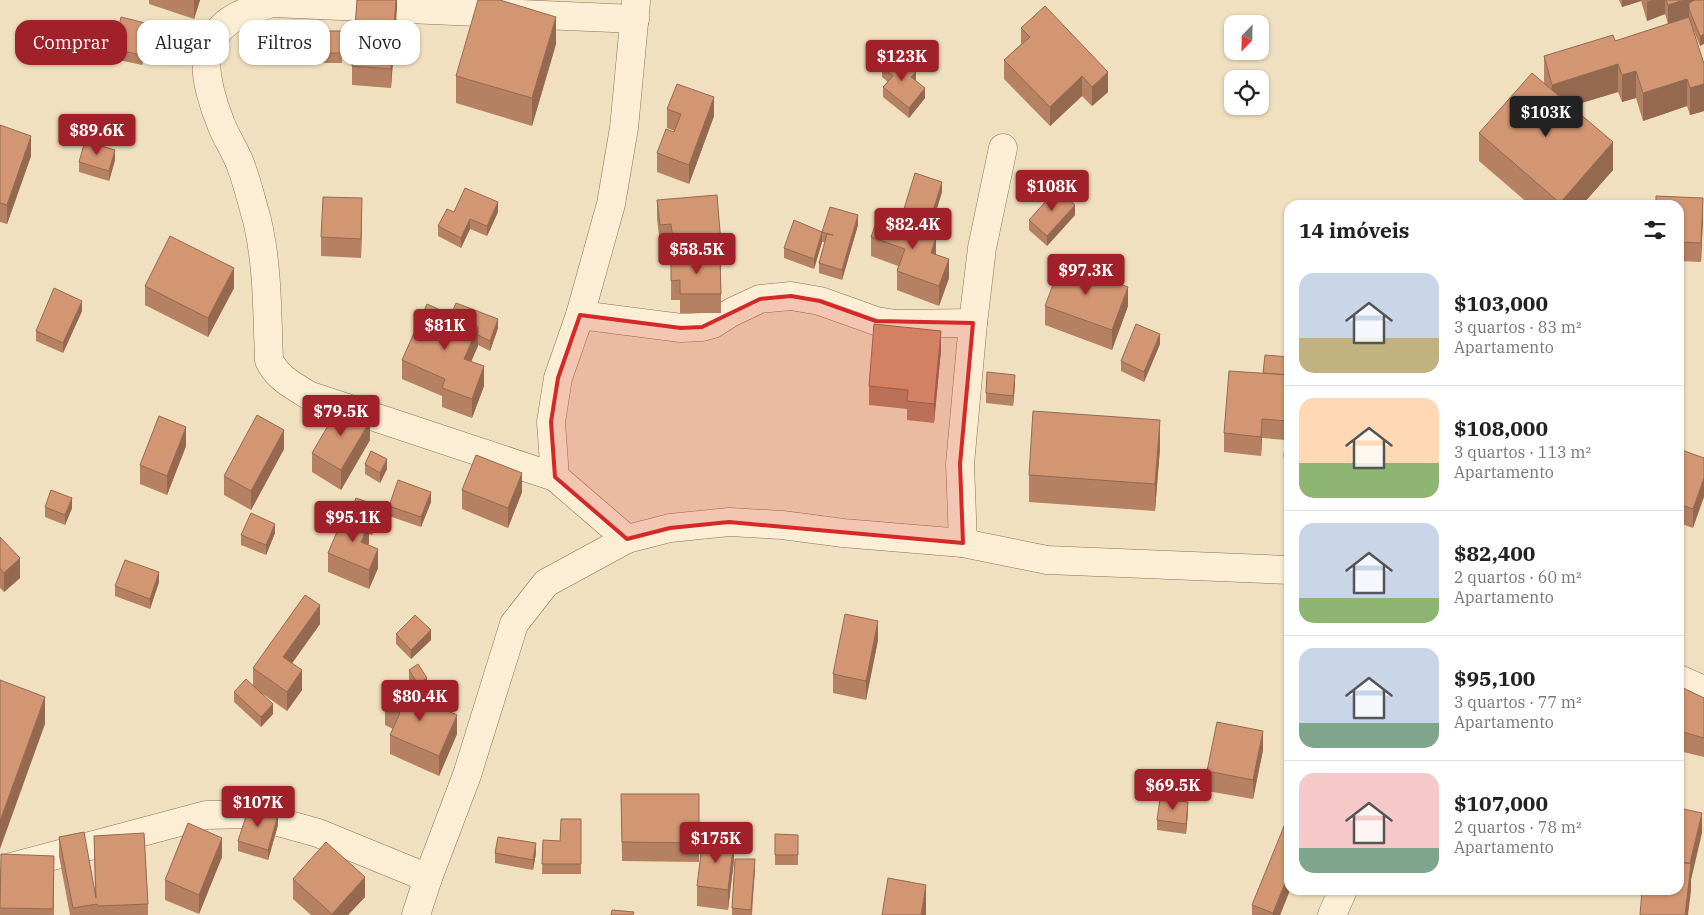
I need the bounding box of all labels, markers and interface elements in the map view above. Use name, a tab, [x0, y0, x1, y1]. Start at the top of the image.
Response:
north arrow	[1224, 15, 1269, 60]
map controls	[1224, 15, 1269, 115]
chip: Comprar	[15, 20, 127, 65]
chip: Alugar	[137, 20, 229, 65]
chip: Filtros	[239, 20, 330, 65]
chip: Novo	[340, 20, 420, 65]
pin: $123K	[867, 39, 937, 82]
text: $123K	[877, 46, 927, 66]
button: locate	[1224, 70, 1269, 115]
pin: $103K	[1511, 96, 1581, 138]
text: $103K	[1521, 102, 1571, 122]
pin: $89.6K	[56, 114, 138, 156]
text: $89.6K	[69, 120, 125, 140]
pin: $108K	[1017, 170, 1087, 212]
text: $108K	[1027, 176, 1077, 196]
pin: $82.4K	[872, 208, 954, 250]
text: $82.4K	[885, 214, 941, 234]
text: 14 imóveis	[1299, 216, 1410, 244]
icon: filters	[1641, 216, 1669, 244]
pin: $58.5K	[656, 232, 738, 275]
text: $58.5K	[669, 239, 725, 259]
pin: $97.3K	[1045, 254, 1127, 296]
text: $97.3K	[1058, 260, 1114, 280]
text: $103,000	[1454, 289, 1548, 317]
icon: home	[1339, 293, 1399, 353]
pin: $81K	[415, 308, 475, 351]
text: $81K	[425, 315, 466, 335]
text: 3 quartos · 83 m²	[1454, 317, 1582, 337]
text: Apartamento	[1454, 337, 1554, 357]
pin: $79.5K	[300, 394, 382, 437]
text: $79.5K	[313, 401, 369, 421]
text: $108,000	[1454, 414, 1548, 442]
icon: home	[1339, 418, 1399, 478]
text: 3 quartos · 113 m²	[1454, 442, 1591, 462]
text: Apartamento	[1454, 462, 1554, 482]
pin: $95.1K	[312, 500, 394, 543]
text: $95.1K	[325, 507, 381, 527]
text: $82,400	[1454, 539, 1535, 567]
icon: home	[1339, 543, 1399, 603]
text: 2 quartos · 60 m²	[1454, 567, 1582, 587]
text: Apartamento	[1454, 587, 1554, 607]
text: $95,100	[1454, 664, 1535, 692]
icon: home	[1339, 668, 1399, 728]
pin: $80.4K	[379, 680, 461, 722]
text: $80.4K	[392, 686, 448, 706]
text: 3 quartos · 77 m²	[1454, 692, 1582, 712]
text: Apartamento	[1454, 712, 1554, 732]
pin: $69.5K	[1132, 768, 1214, 811]
text: $69.5K	[1145, 775, 1201, 795]
pin: $107K	[223, 786, 293, 828]
text: $107,000	[1454, 789, 1548, 817]
text: $107K	[233, 792, 283, 812]
icon: home	[1339, 793, 1399, 853]
text: 2 quartos · 78 m²	[1454, 817, 1582, 837]
pin: $175K	[681, 822, 751, 864]
text: $175K	[691, 828, 741, 848]
text: Apartamento	[1454, 837, 1554, 857]

